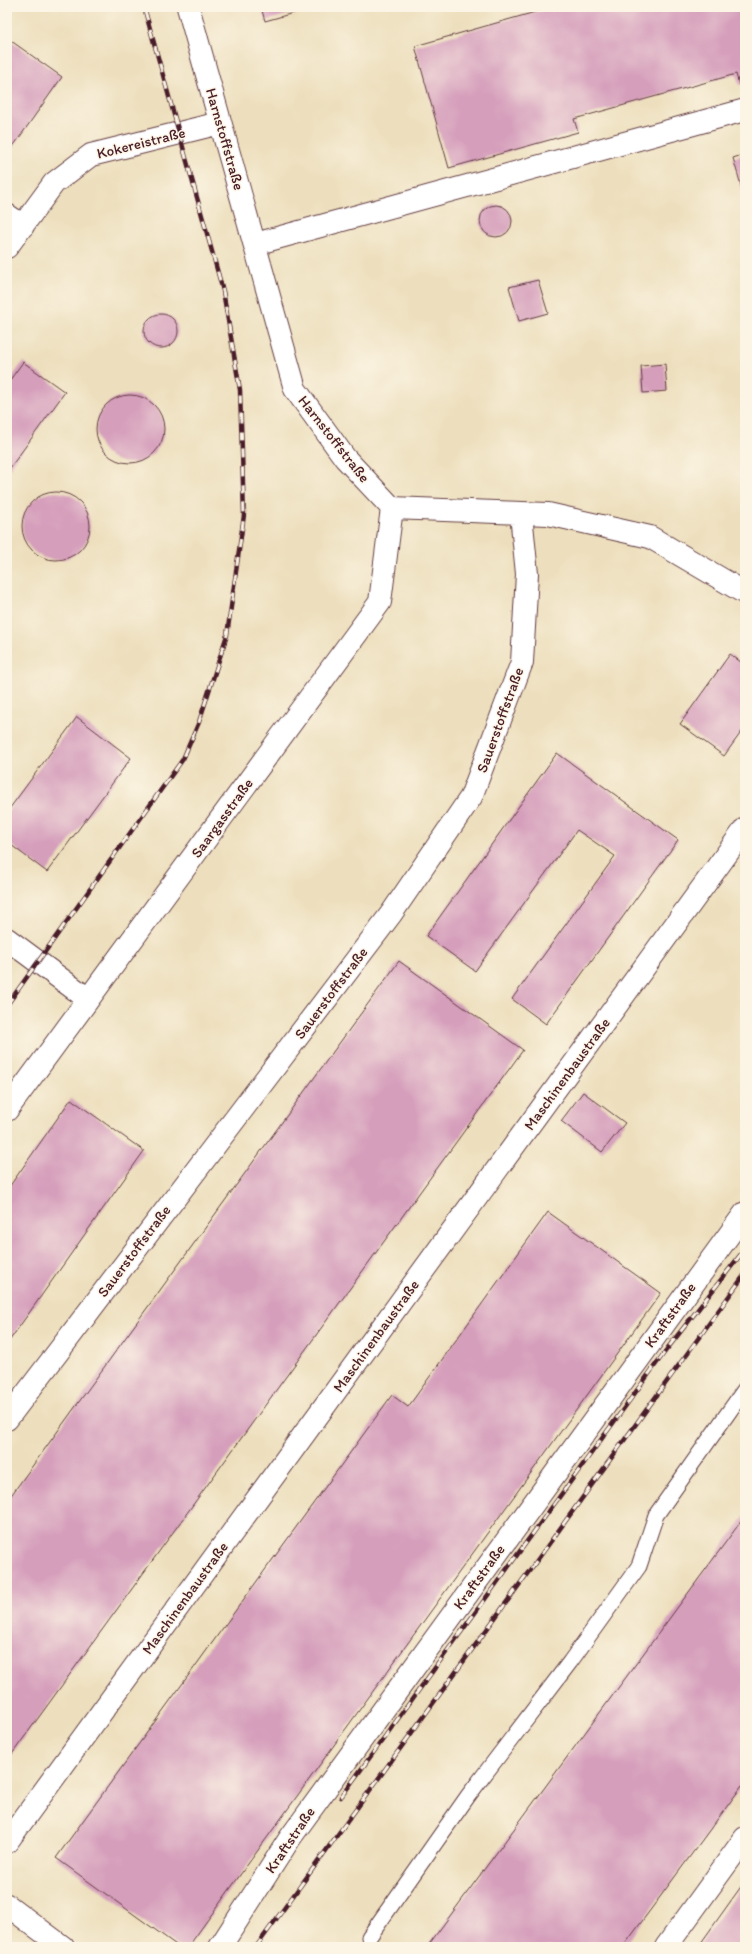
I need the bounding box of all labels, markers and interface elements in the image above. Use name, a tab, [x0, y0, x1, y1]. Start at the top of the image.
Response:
street label: Harnstoffstraße	[202, 86, 248, 192]
street label: Kokereistraße	[95, 123, 187, 163]
street label: Harnstoffstraße	[294, 392, 374, 486]
street label: Sauerstoffstraße	[473, 665, 527, 775]
street label: Saargasstraße	[187, 775, 257, 861]
street label: Sauerstoffstraße	[291, 943, 371, 1043]
street label: Maschinenbaustraße	[520, 1014, 614, 1134]
street label: Sauerstoffstraße	[94, 1201, 174, 1301]
street label: Maschinenbaustraße	[329, 1276, 423, 1396]
street label: Kraftstraße	[640, 1279, 700, 1351]
street label: Maschinenbaustraße	[138, 1538, 232, 1658]
street label: Kraftstraße	[449, 1541, 509, 1613]
street label: Kraftstraße	[261, 1803, 319, 1877]

